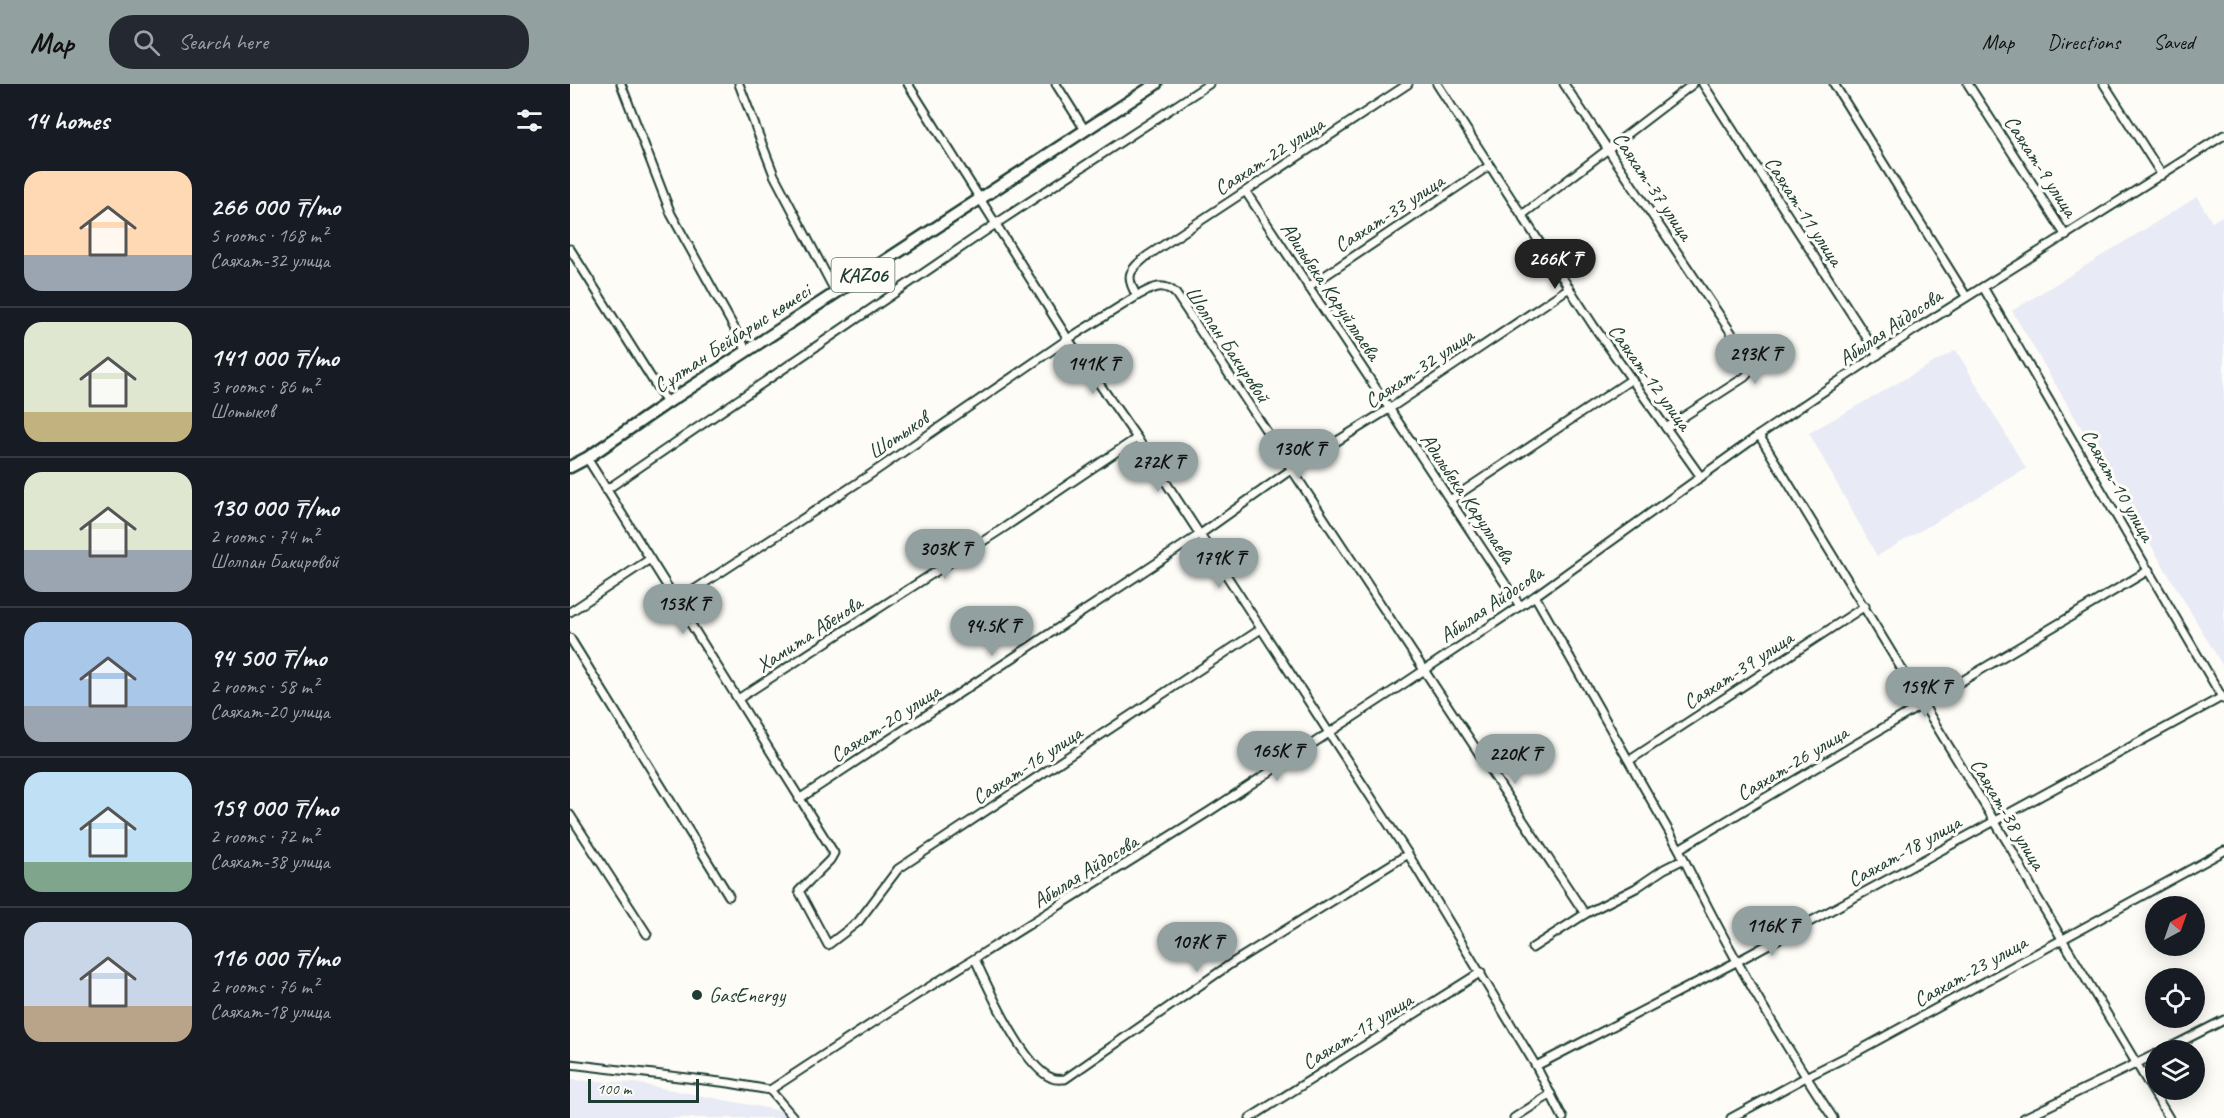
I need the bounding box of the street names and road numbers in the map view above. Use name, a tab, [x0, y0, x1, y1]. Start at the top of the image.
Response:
street label: Саяхат-22 улица	[1209, 110, 1331, 201]
street label: Саяхат-9 улица	[1998, 110, 2085, 224]
street label: Саяхат-37 улица	[1607, 127, 1700, 247]
street label: Саяхат-11 улица	[1759, 151, 1850, 273]
street label: Саяхат-33 улица	[1329, 167, 1451, 258]
street label: Адильбека Каруйллаева	[1275, 217, 1388, 367]
road number: KAZ06	[832, 258, 894, 292]
street label: Сұлтан Бейбарыс көшесі	[649, 276, 818, 398]
street label: Шолпан Бакировой	[1179, 281, 1277, 408]
street label: Абылая Айдосова	[1833, 282, 1949, 371]
street label: Саяхат-12 улица	[1603, 319, 1699, 437]
street label: Саяхат-32 улица	[1360, 321, 1480, 414]
street label: Шотыков	[863, 403, 936, 465]
street label: Саяхат-10 улица	[2075, 424, 2162, 548]
street label: Адильбека Каруллаева	[1415, 428, 1522, 569]
street label: Абылая Айдосова	[1434, 559, 1550, 648]
street label: Хамита Абенова	[751, 589, 869, 678]
street label: Саяхат-39 улица	[1678, 624, 1800, 715]
street label: Саяхат-20 улица	[825, 677, 947, 768]
street label: Саяхат-26 улица	[1731, 718, 1855, 807]
street label: Саяхат-16 улица	[967, 719, 1089, 810]
street label: Саяхат-38 улица	[1964, 753, 2053, 877]
street label: Саяхат-18 улица	[1843, 808, 1967, 893]
street label: Абылая Айдосова	[1028, 827, 1144, 914]
street label: Саяхат-23 улица	[1909, 928, 2033, 1013]
street label: Саяхат-17 улица	[1297, 985, 1419, 1075]

